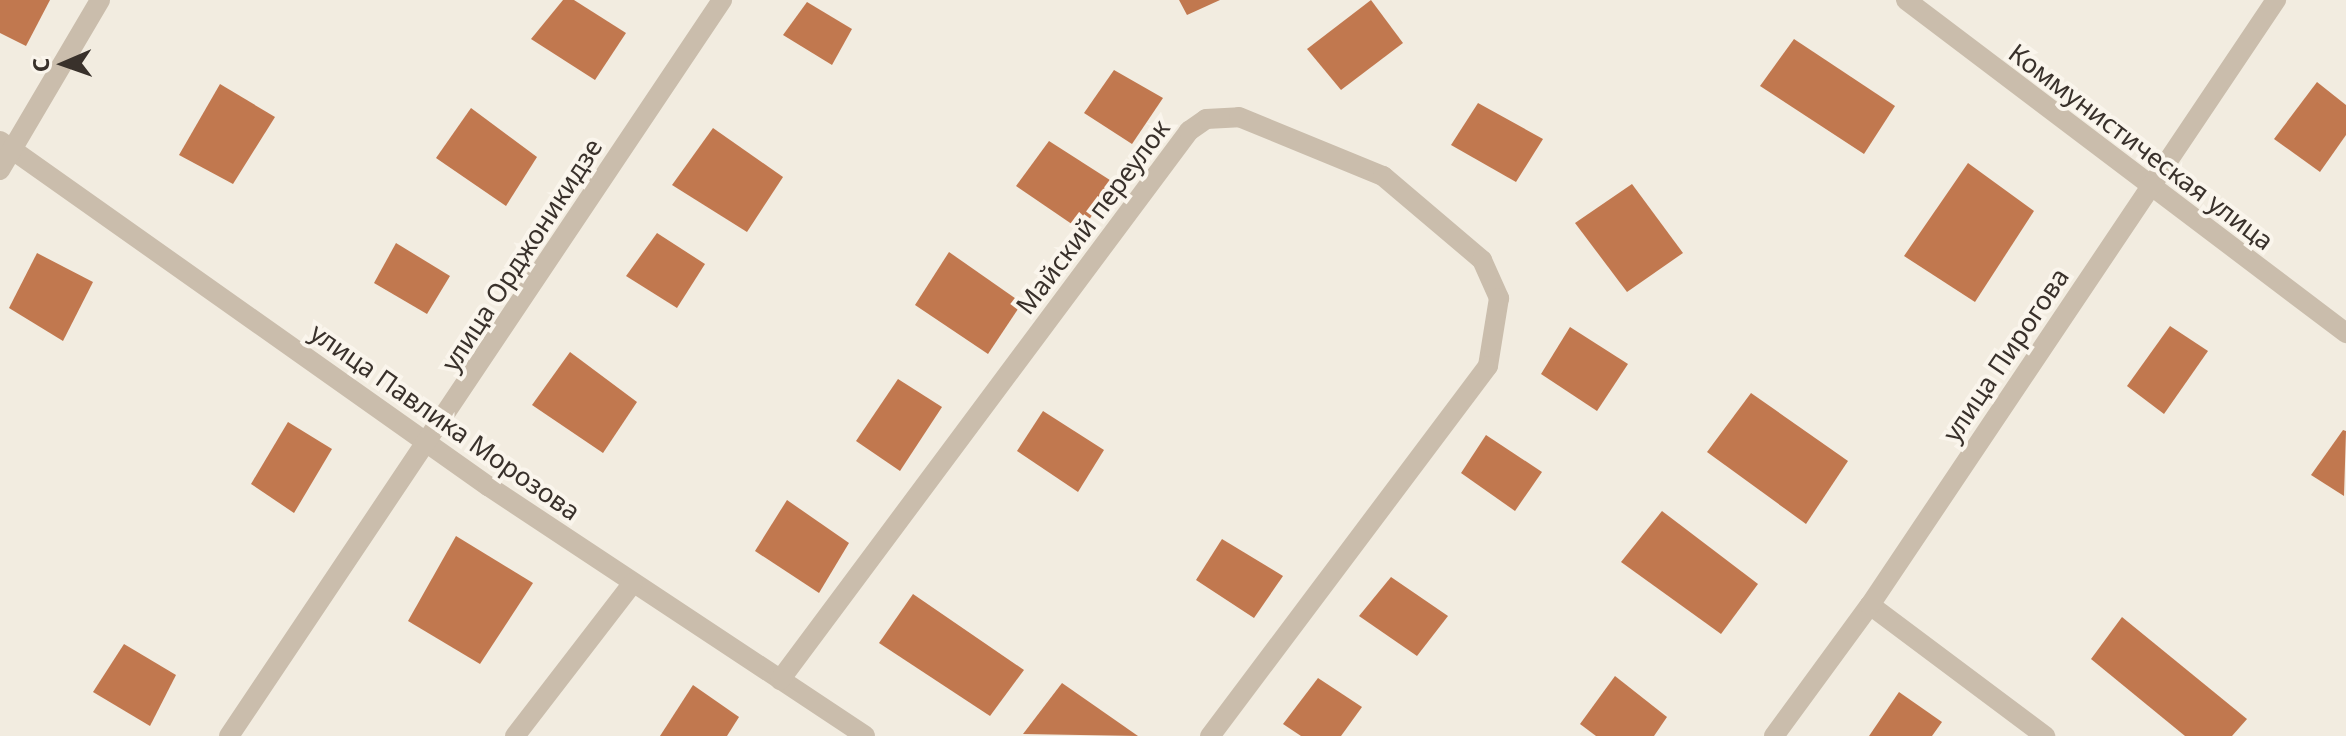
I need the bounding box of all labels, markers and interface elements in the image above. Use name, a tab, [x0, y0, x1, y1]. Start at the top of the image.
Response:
north arrow	[24, 24, 104, 104]
street label: Коммунистическая улица	[2003, 37, 2279, 257]
text: С	[25, 57, 55, 72]
street label: Майский переулок	[1010, 113, 1176, 321]
street label: улица Орджоникидзе	[435, 133, 609, 377]
street label: улица Пирогова	[1936, 262, 2076, 448]
street label: улица Павлика Морозова	[304, 317, 586, 527]

